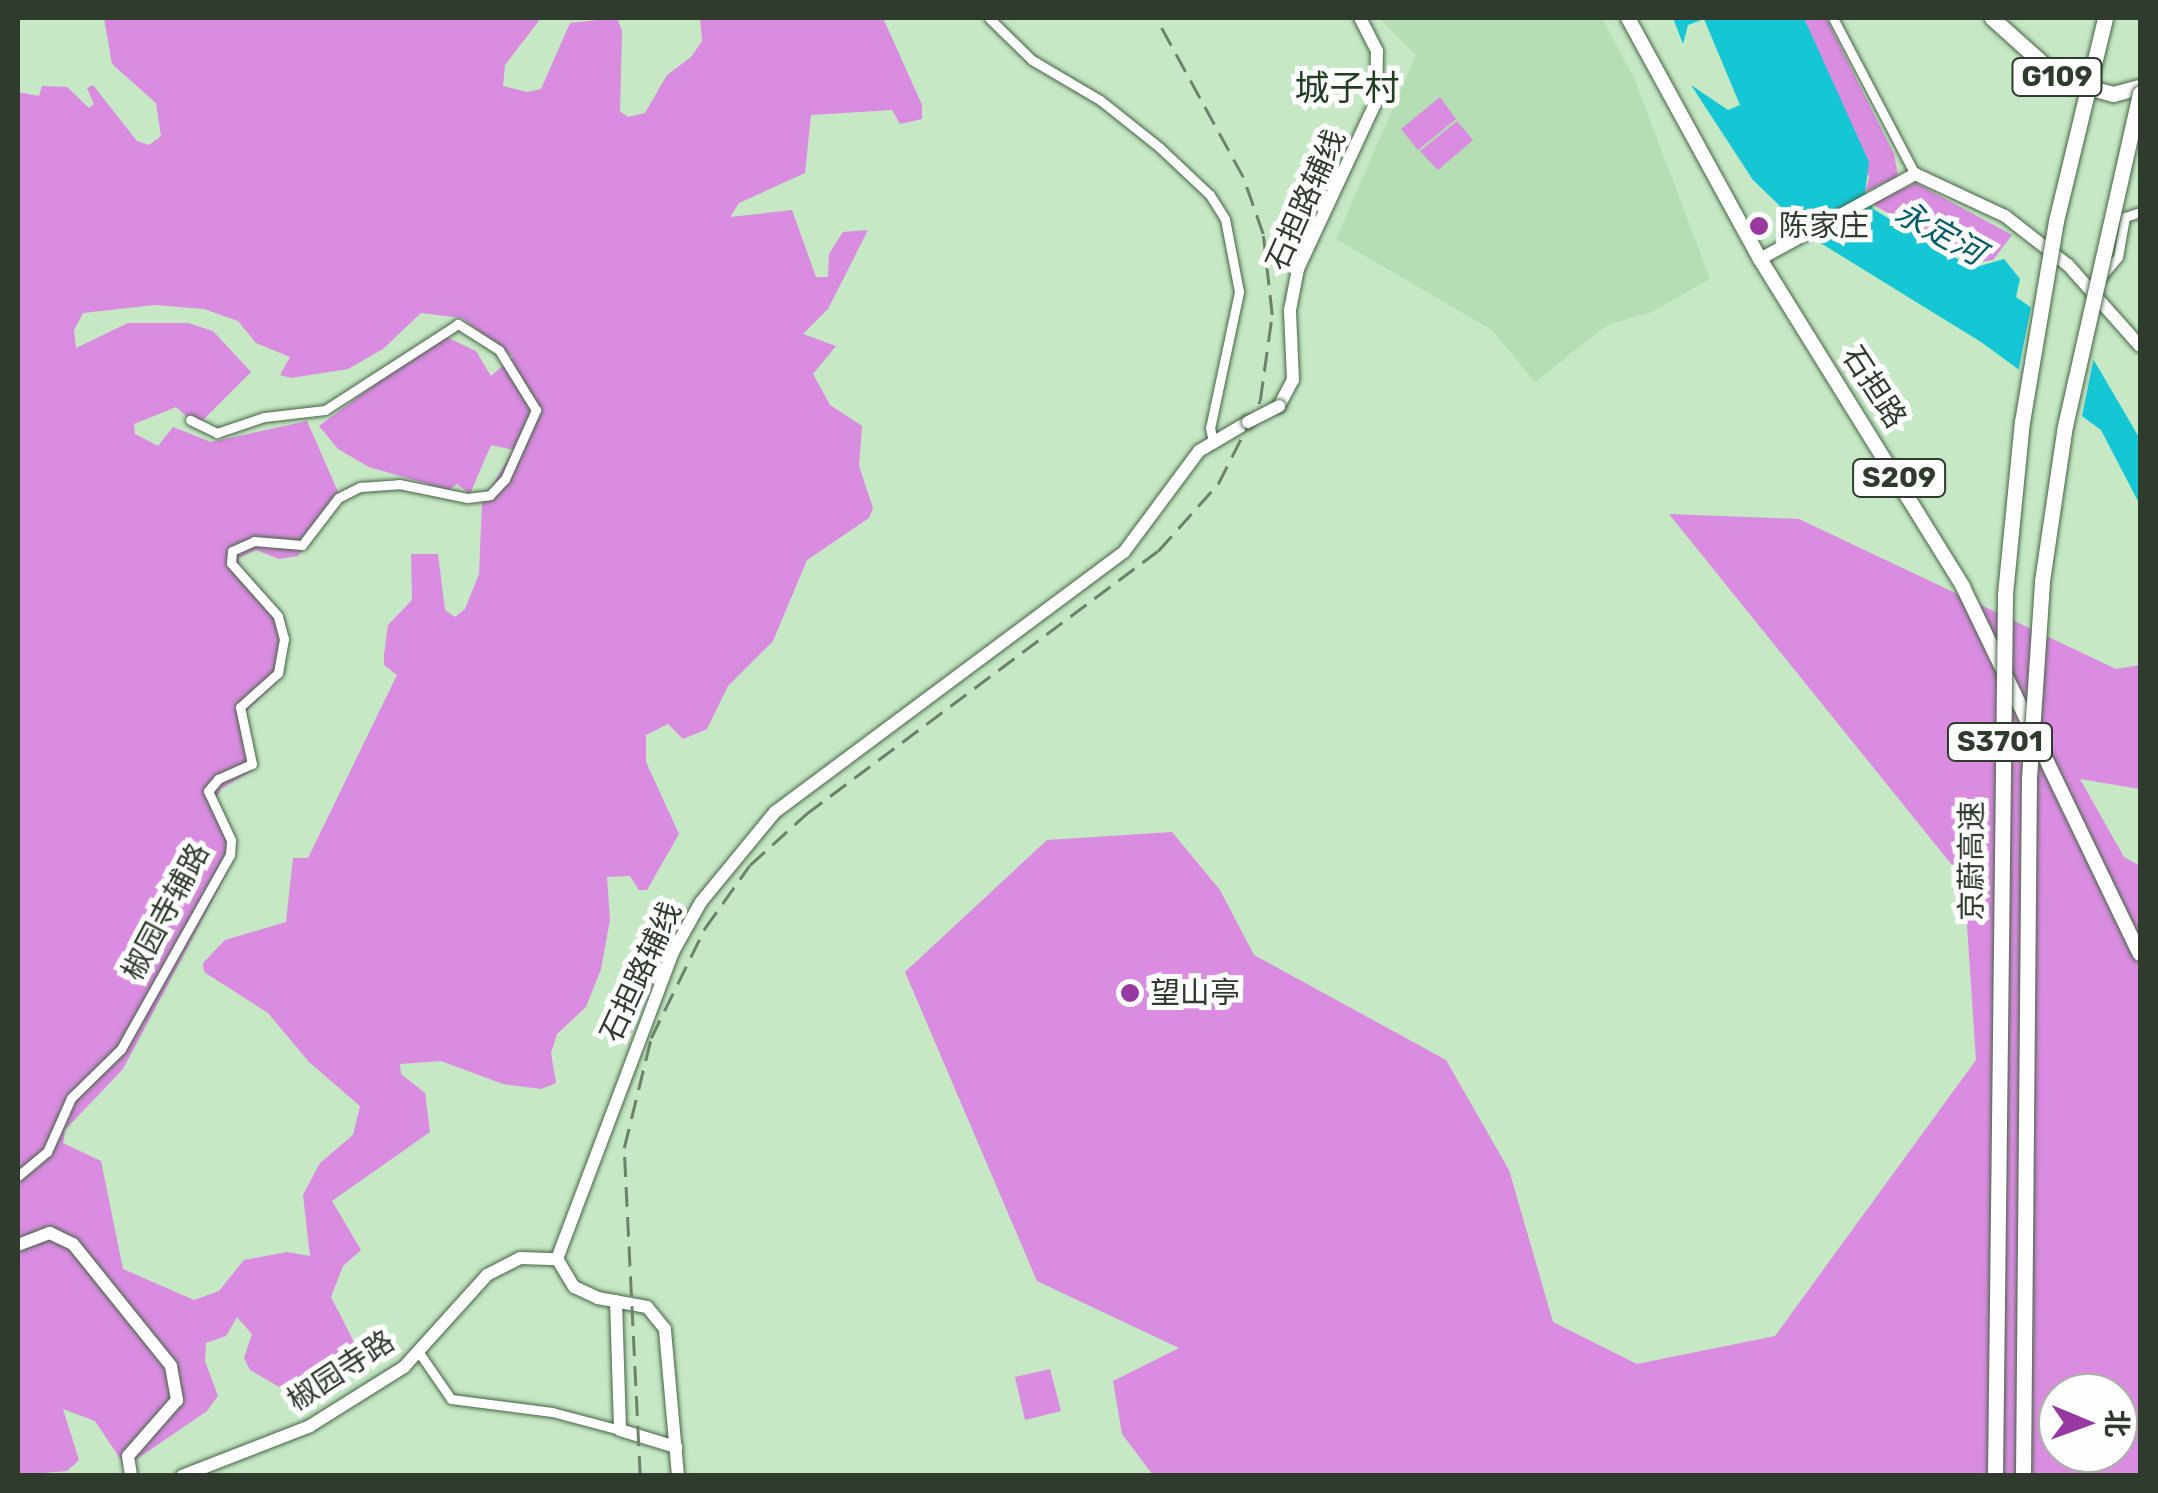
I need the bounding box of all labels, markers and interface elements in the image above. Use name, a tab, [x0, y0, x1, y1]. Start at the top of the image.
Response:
road number: G109	[2010, 54, 2104, 100]
district label: 城子村	[1295, 67, 1399, 109]
street label: 石担路辅线	[1259, 124, 1353, 276]
water label: 永定河	[1889, 193, 1991, 273]
place label: 陈家庄	[1779, 208, 1869, 244]
marker: 陈家庄	[1748, 215, 1770, 237]
street label: 石担路	[1834, 339, 1914, 435]
road number: S209	[1852, 455, 1946, 501]
road number: S3701	[1945, 719, 2055, 765]
street label: 京蔚高速	[1954, 801, 1990, 921]
street label: 椒园寺辅路	[115, 837, 217, 987]
street label: 石担路辅线	[593, 896, 689, 1048]
place label: 望山亭	[1150, 975, 1240, 1011]
marker: 望山亭	[1119, 982, 1141, 1004]
street label: 椒园寺路	[281, 1323, 401, 1419]
north arrow	[2038, 1373, 2138, 1473]
text: 北	[2100, 1409, 2133, 1438]

